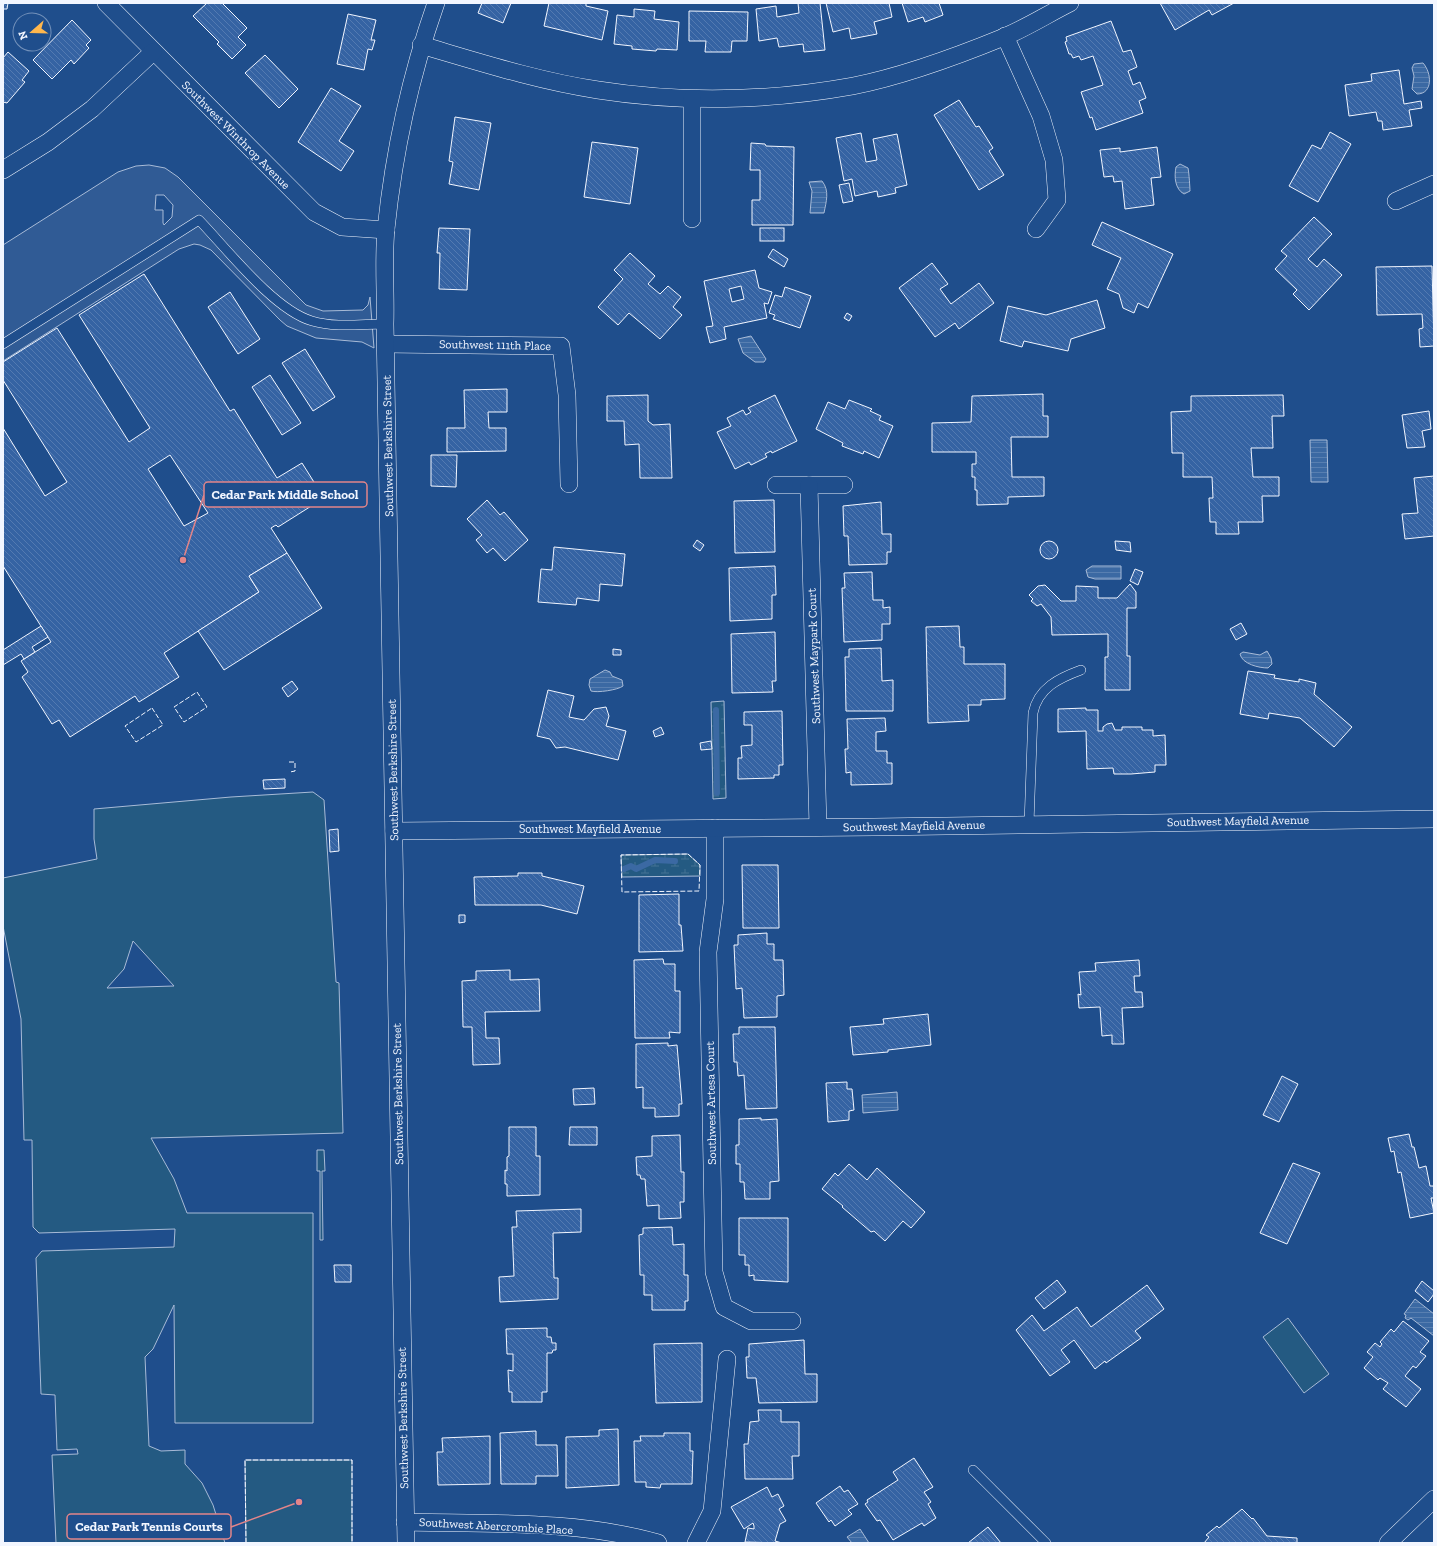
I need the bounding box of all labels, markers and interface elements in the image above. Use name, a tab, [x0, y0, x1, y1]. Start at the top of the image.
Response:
north arrow	[12, 12, 52, 52]
text: N	[15, 29, 31, 41]
street label: Southwest Winthrop Avenue	[179, 78, 293, 192]
street label: Southwest 111th Place	[439, 337, 551, 353]
street label: Southwest Berkshire Street	[380, 374, 396, 517]
callout: Cedar Park Middle School	[204, 482, 367, 507]
text: Cedar Park Middle School	[211, 487, 359, 502]
street label: Southwest Maypark Court	[805, 587, 823, 724]
street label: Southwest Berkshire Street	[385, 698, 401, 841]
street label: Southwest Mayfield Avenue	[1167, 813, 1310, 829]
street label: Southwest Mayfield Avenue	[843, 818, 986, 834]
street label: Southwest Mayfield Avenue	[519, 822, 661, 836]
street label: Southwest Berkshire Street	[390, 1022, 406, 1165]
street label: Southwest Artesa Court	[703, 1040, 719, 1165]
street label: Southwest Berkshire Street	[395, 1346, 411, 1489]
callout: Cedar Park Tennis Courts	[67, 1514, 231, 1539]
street label: Southwest Abercrombie Place	[419, 1515, 574, 1537]
text: Cedar Park Tennis Courts	[75, 1519, 223, 1534]

